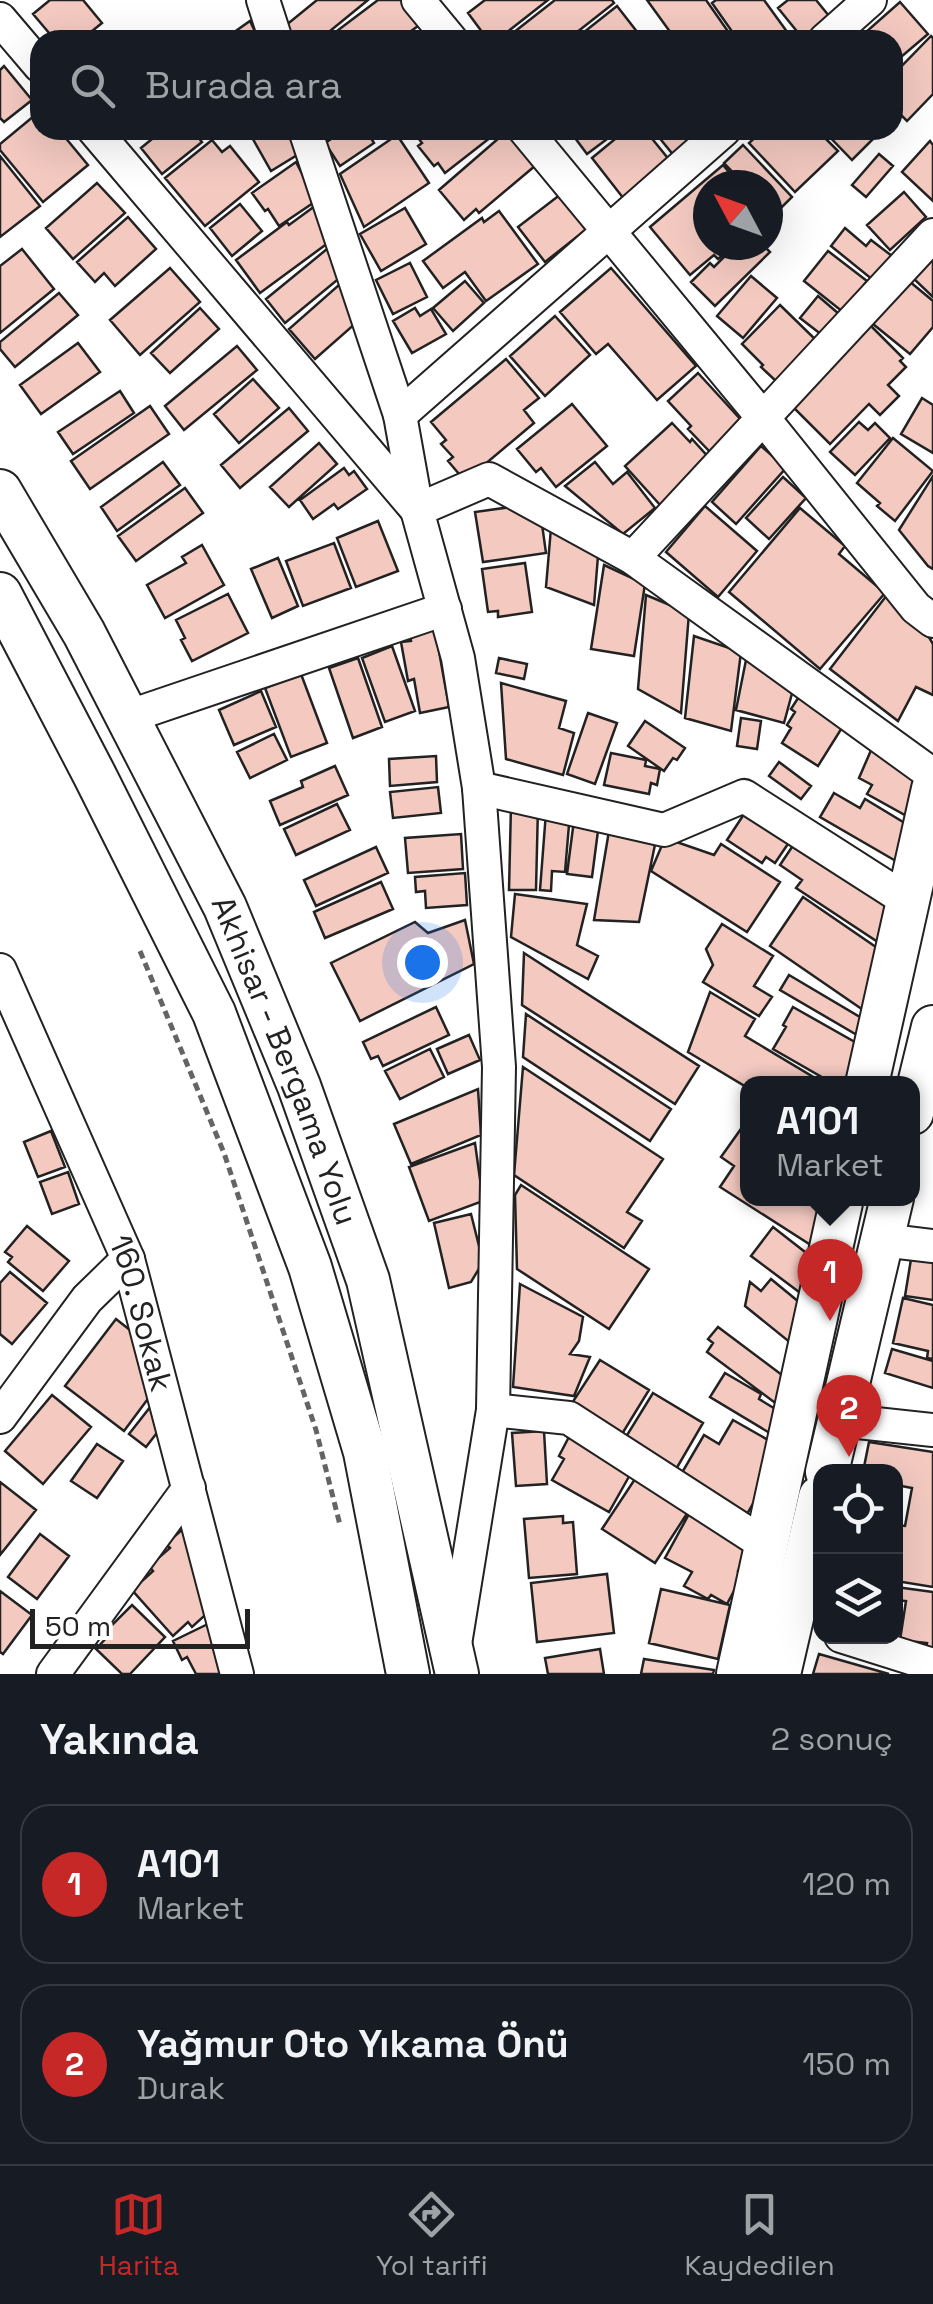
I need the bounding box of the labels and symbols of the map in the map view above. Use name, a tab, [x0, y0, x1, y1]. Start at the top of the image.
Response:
north arrow	[693, 170, 783, 260]
street label: Akhisar - Bergama Yolu	[203, 890, 367, 1230]
your location	[397, 937, 448, 988]
street label: 160. Sokak	[100, 1229, 182, 1396]
pin: 1	[798, 1238, 862, 1321]
pin: 2	[816, 1374, 882, 1457]
scale bar	[30, 1604, 250, 1648]

